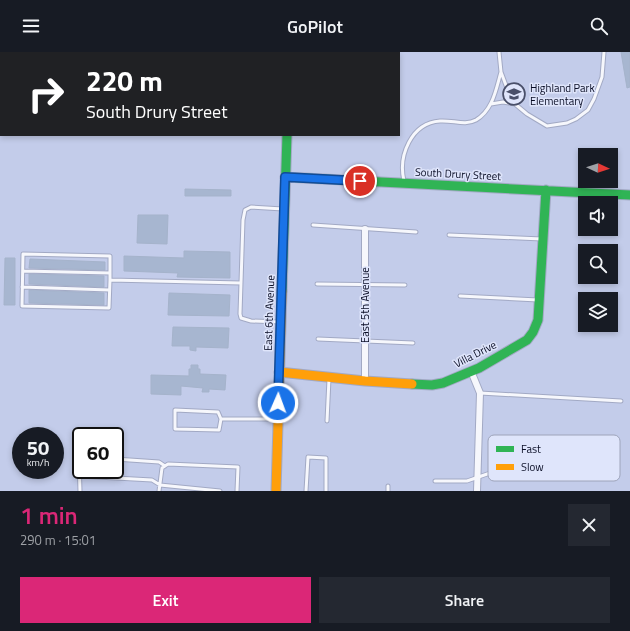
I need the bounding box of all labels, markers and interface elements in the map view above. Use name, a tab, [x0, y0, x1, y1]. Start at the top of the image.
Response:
text: GoPilot	[287, 13, 343, 40]
icon: menu	[20, 15, 42, 37]
icon: search	[588, 15, 610, 37]
text: 220 m	[86, 59, 163, 102]
icon: right	[20, 68, 72, 120]
place label: Highland Park Elementary	[530, 80, 595, 109]
school or university icon: Highland Park Elementary	[501, 81, 527, 107]
text: South Drury Street	[86, 98, 227, 125]
north arrow	[578, 148, 618, 188]
map controls	[578, 148, 618, 332]
pin	[343, 164, 377, 198]
street label: South Drury Street	[414, 164, 502, 184]
icon: arrive	[349, 170, 371, 192]
button: sound	[578, 196, 618, 236]
button: search	[578, 244, 618, 284]
street label: East 5th Avenue	[357, 267, 373, 343]
street label: East 6th Avenue	[260, 274, 278, 351]
button: layers	[578, 292, 618, 332]
street label: Villa Drive	[451, 336, 499, 372]
position arrow	[257, 382, 299, 424]
speed limit sign: 60	[72, 427, 124, 479]
text: 50	[27, 432, 49, 463]
legend	[488, 435, 620, 481]
text: Fast	[521, 441, 541, 457]
text: km/h	[27, 455, 49, 470]
text: Slow	[521, 459, 544, 475]
text: 1 min	[20, 497, 78, 533]
button: close	[568, 504, 610, 546]
text: 290 m · 15:01	[20, 530, 96, 550]
button: Exit	[20, 577, 311, 623]
button: Share	[319, 577, 610, 623]

